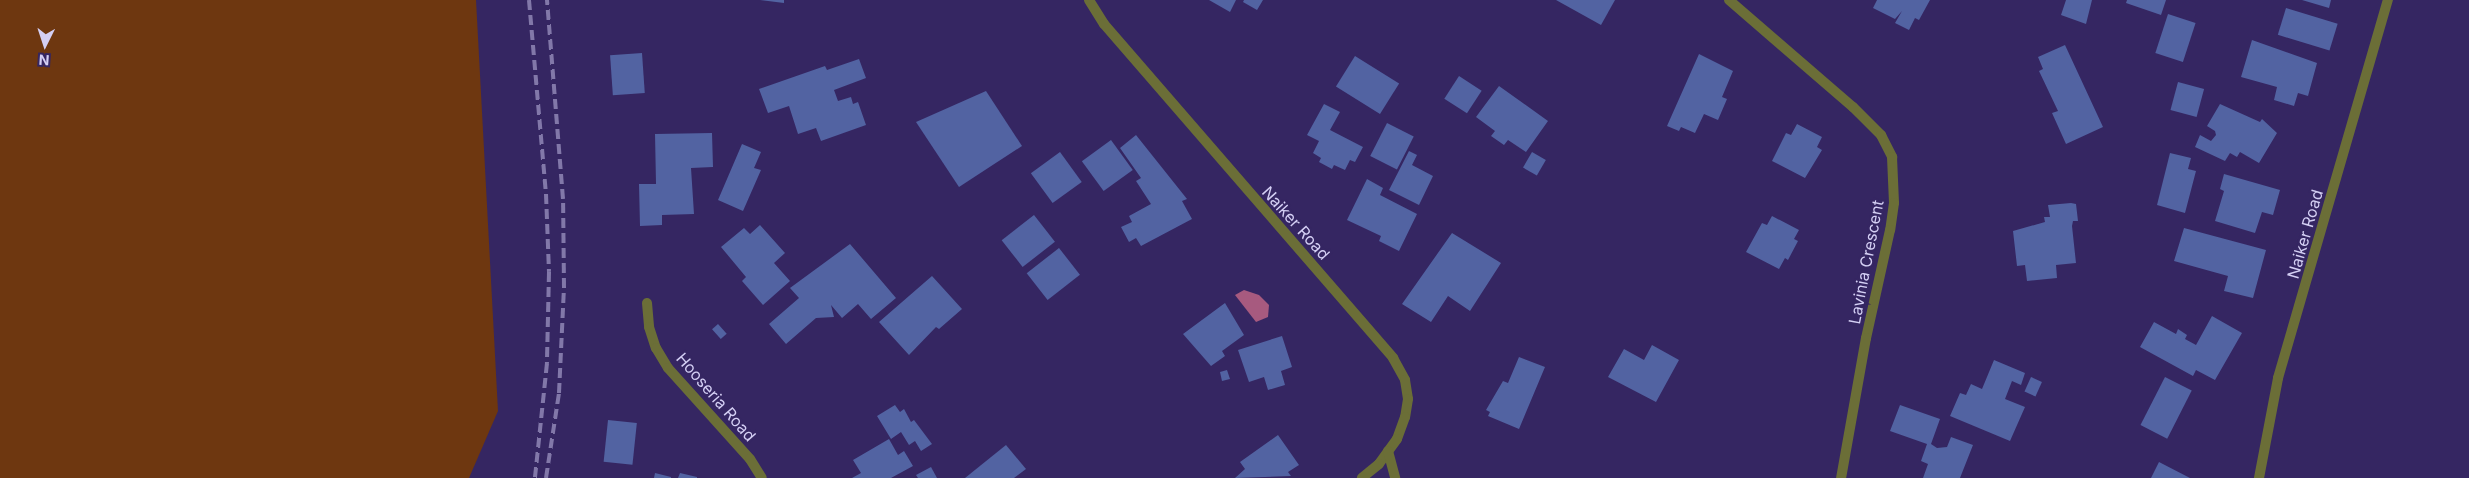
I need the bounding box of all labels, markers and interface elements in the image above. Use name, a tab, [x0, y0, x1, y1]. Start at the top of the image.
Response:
north arrow	[20, 20, 70, 70]
text: N	[38, 52, 50, 69]
street label: Naiker Road	[1258, 182, 1334, 264]
street label: Naiker Road	[2283, 187, 2327, 281]
street label: Lavinia Crescent	[1845, 198, 1887, 326]
street label: Hooseria Road	[672, 349, 760, 445]

